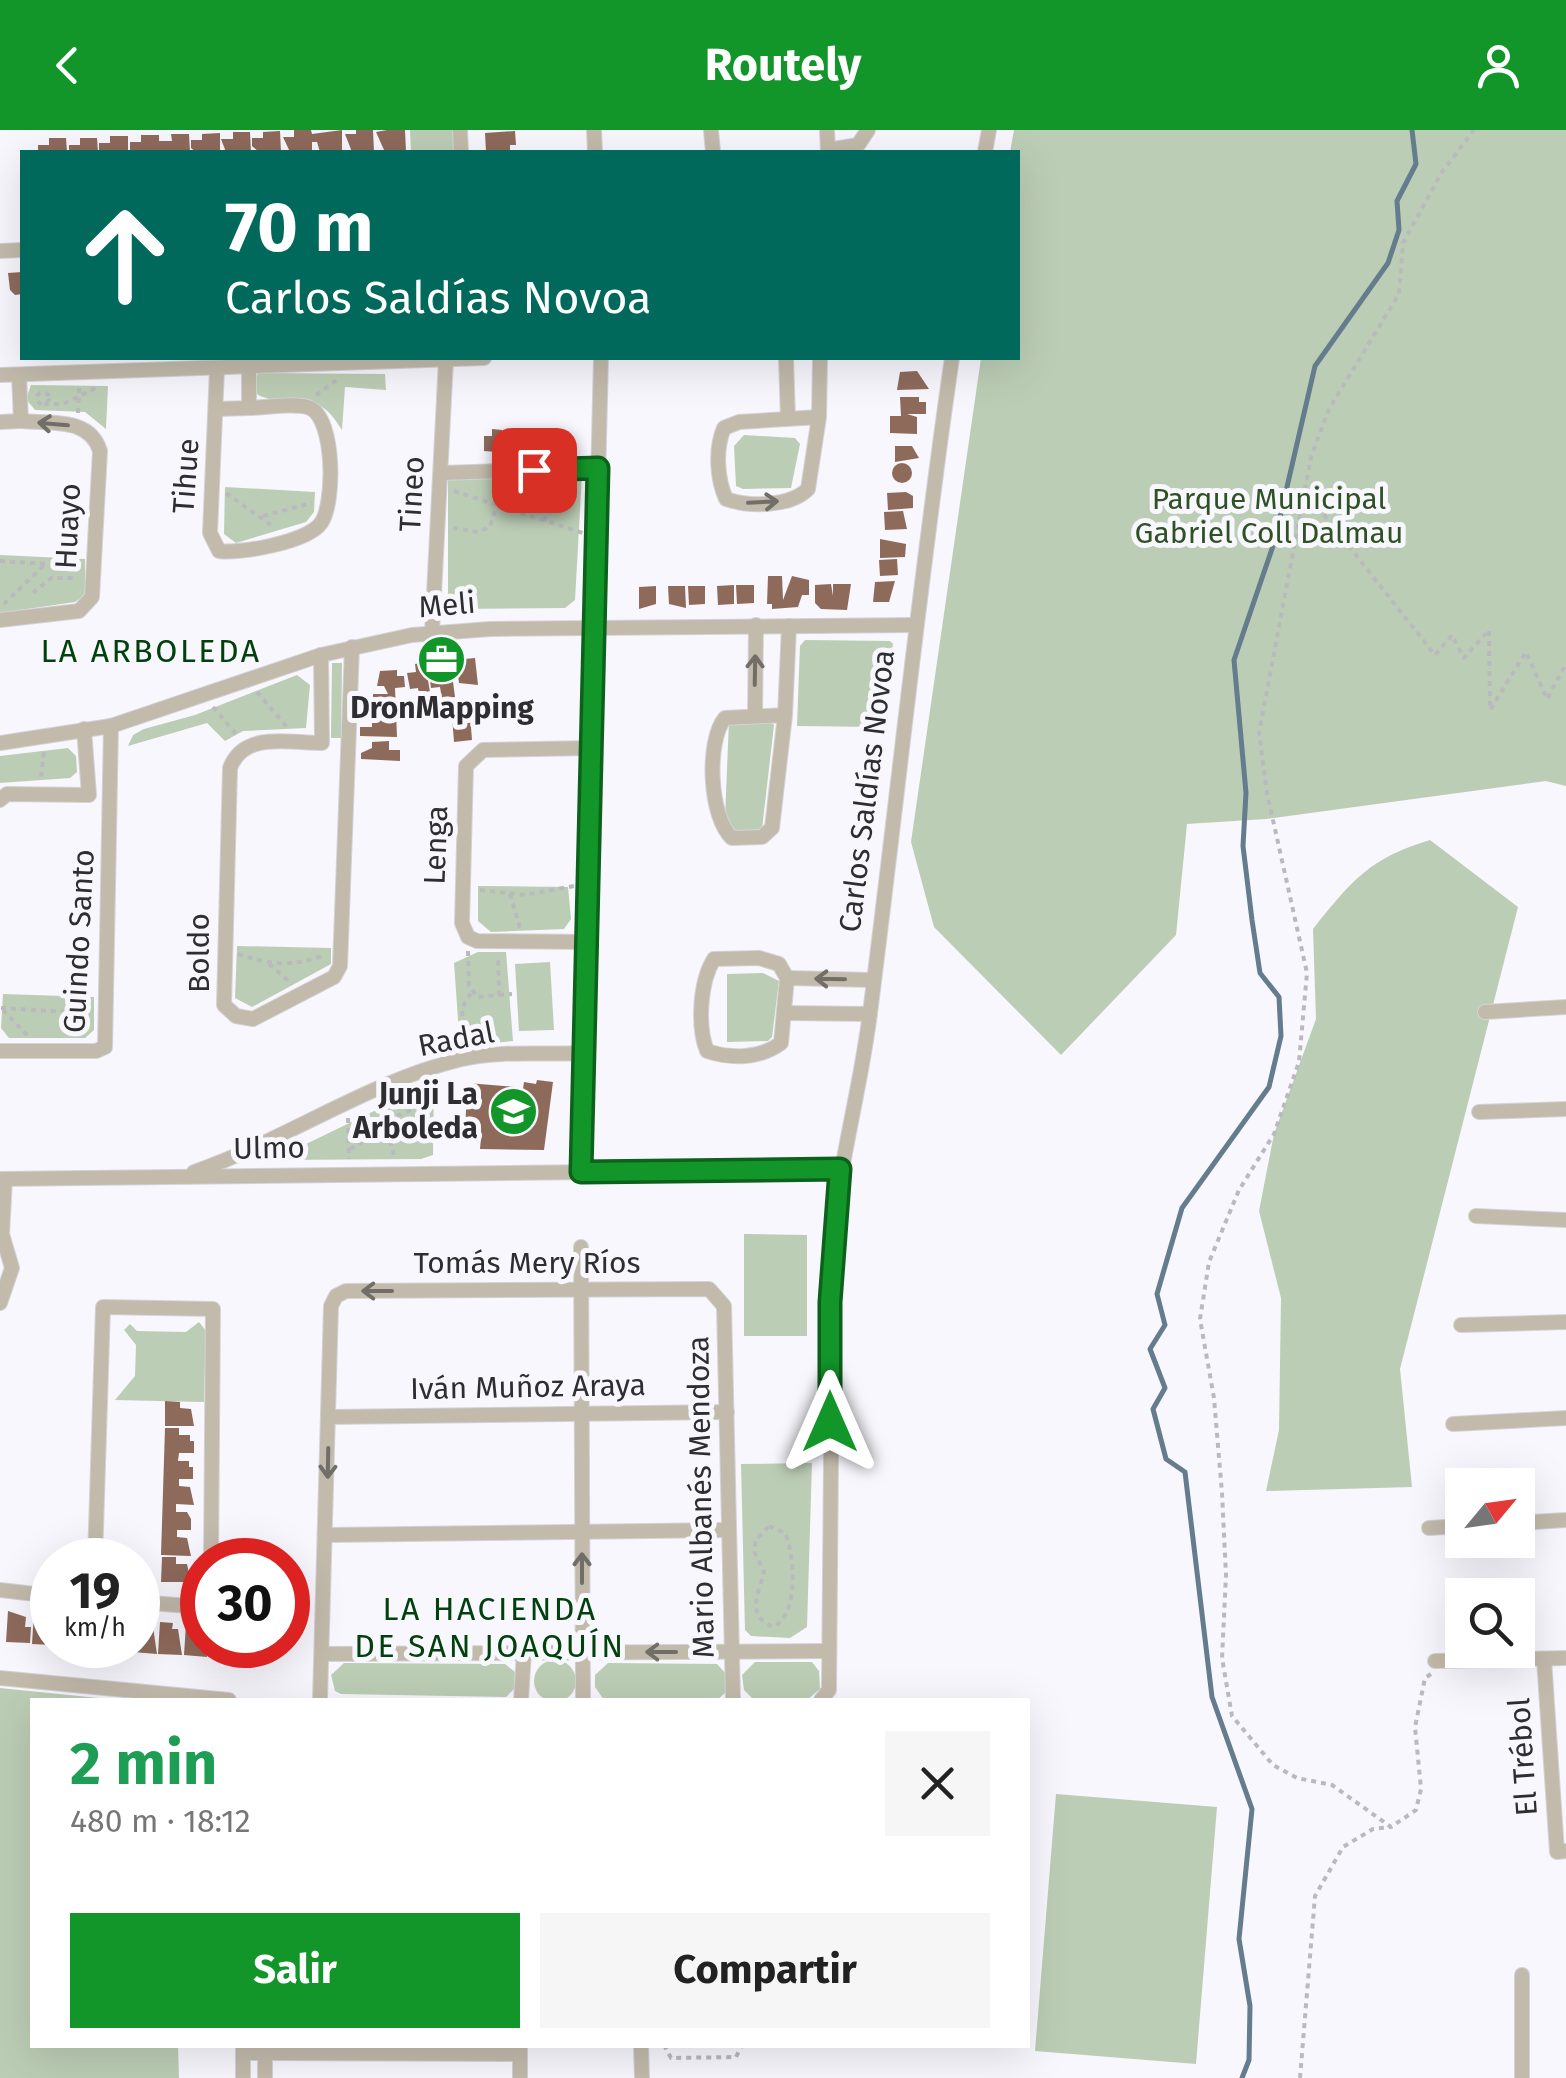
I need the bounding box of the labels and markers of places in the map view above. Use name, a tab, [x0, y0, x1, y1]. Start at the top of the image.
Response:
pin	[492, 428, 577, 513]
office icon: DronMapping	[416, 633, 468, 685]
place label: DronMapping	[350, 690, 534, 726]
place label: Junji La Arboleda	[352, 1076, 478, 1146]
school or university icon: Junji La Arboleda	[487, 1085, 539, 1137]

